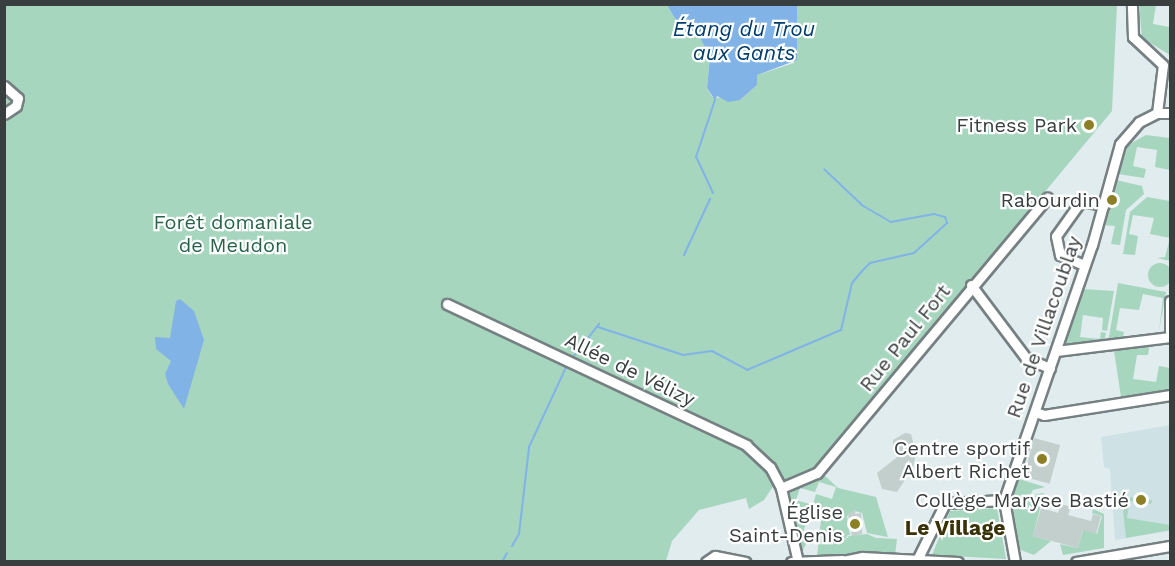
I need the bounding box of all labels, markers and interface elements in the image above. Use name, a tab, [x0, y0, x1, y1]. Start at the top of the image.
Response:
water label: Étang du Trou aux Gants	[673, 16, 815, 66]
place label: Fitness Park	[956, 113, 1077, 137]
marker: Fitness Park	[1082, 118, 1096, 132]
place label: Rabourdin	[1000, 188, 1100, 212]
marker: Rabourdin	[1105, 193, 1119, 207]
park label: Forêt domaniale de Meudon	[154, 210, 312, 257]
street label: Rue de Villacoublay	[1001, 232, 1087, 422]
street label: Rue Paul Fort	[854, 279, 956, 397]
street label: Allée de Vélizy	[561, 328, 699, 412]
place label: Centre sportif Albert Richet	[894, 436, 1030, 483]
marker: Centre sportif Albert Richet	[1035, 452, 1049, 466]
place label: Collège Maryse Bastié	[915, 488, 1129, 512]
marker: Collège Maryse Bastié	[1134, 493, 1148, 507]
place label: Église Saint-Denis	[729, 500, 843, 547]
district label: Le Village	[904, 515, 1006, 541]
marker: Église Saint-Denis	[848, 517, 862, 531]

